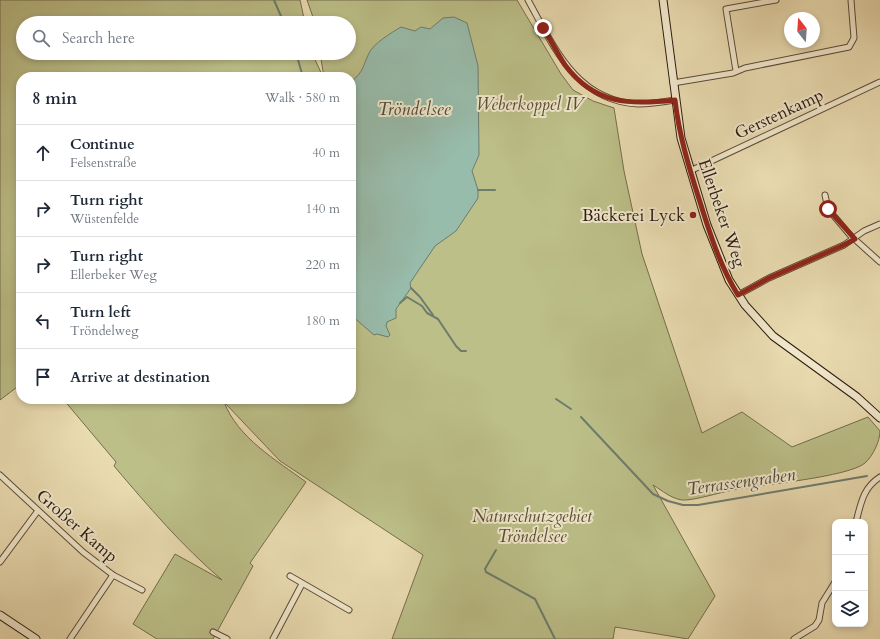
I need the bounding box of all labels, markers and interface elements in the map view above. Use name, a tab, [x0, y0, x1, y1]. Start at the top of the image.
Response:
north arrow	[784, 12, 820, 48]
search box	[16, 16, 356, 60]
route end	[534, 19, 552, 37]
icon: search	[30, 27, 52, 49]
text: Search here	[62, 28, 135, 48]
street label: Gerstenkamp	[731, 83, 827, 145]
text: 8 min	[32, 87, 77, 110]
text: Walk · 580 m	[265, 89, 340, 107]
park label: Weberkoppel IV	[476, 93, 586, 116]
water label: Tröndelsee	[377, 97, 452, 122]
text: Continue	[70, 134, 135, 154]
icon: ahead	[32, 142, 54, 164]
text: 40 m	[312, 144, 340, 162]
text: Felsenstraße	[70, 154, 137, 172]
street label: Ellerbeker Weg	[693, 156, 752, 271]
text: Turn right	[70, 190, 143, 210]
icon: right	[32, 198, 54, 220]
text: 140 m	[306, 200, 340, 218]
route start	[819, 200, 837, 218]
place label: Bäckerei Lyck	[582, 204, 686, 227]
text: Wüstenfelde	[70, 210, 139, 228]
marker: Bäckerei Lyck	[688, 210, 698, 220]
text: Turn right	[70, 246, 143, 266]
icon: right	[32, 254, 54, 276]
text: 220 m	[306, 256, 340, 274]
text: Ellerbeker Weg	[70, 266, 157, 284]
text: Turn left	[70, 302, 131, 322]
icon: left	[32, 310, 54, 332]
text: 180 m	[306, 312, 340, 330]
text: Tröndelweg	[70, 322, 138, 340]
icon: arrive	[32, 366, 54, 388]
text: Arrive at destination	[70, 367, 210, 387]
water label: Terrassengraben	[685, 462, 797, 502]
street label: Großer Kamp	[31, 484, 123, 568]
park label: Naturschutzgebiet Tröndelsee	[472, 505, 593, 548]
map controls	[832, 519, 868, 627]
button: +	[832, 519, 868, 555]
button: −	[832, 555, 868, 591]
button: layers	[832, 591, 868, 627]

